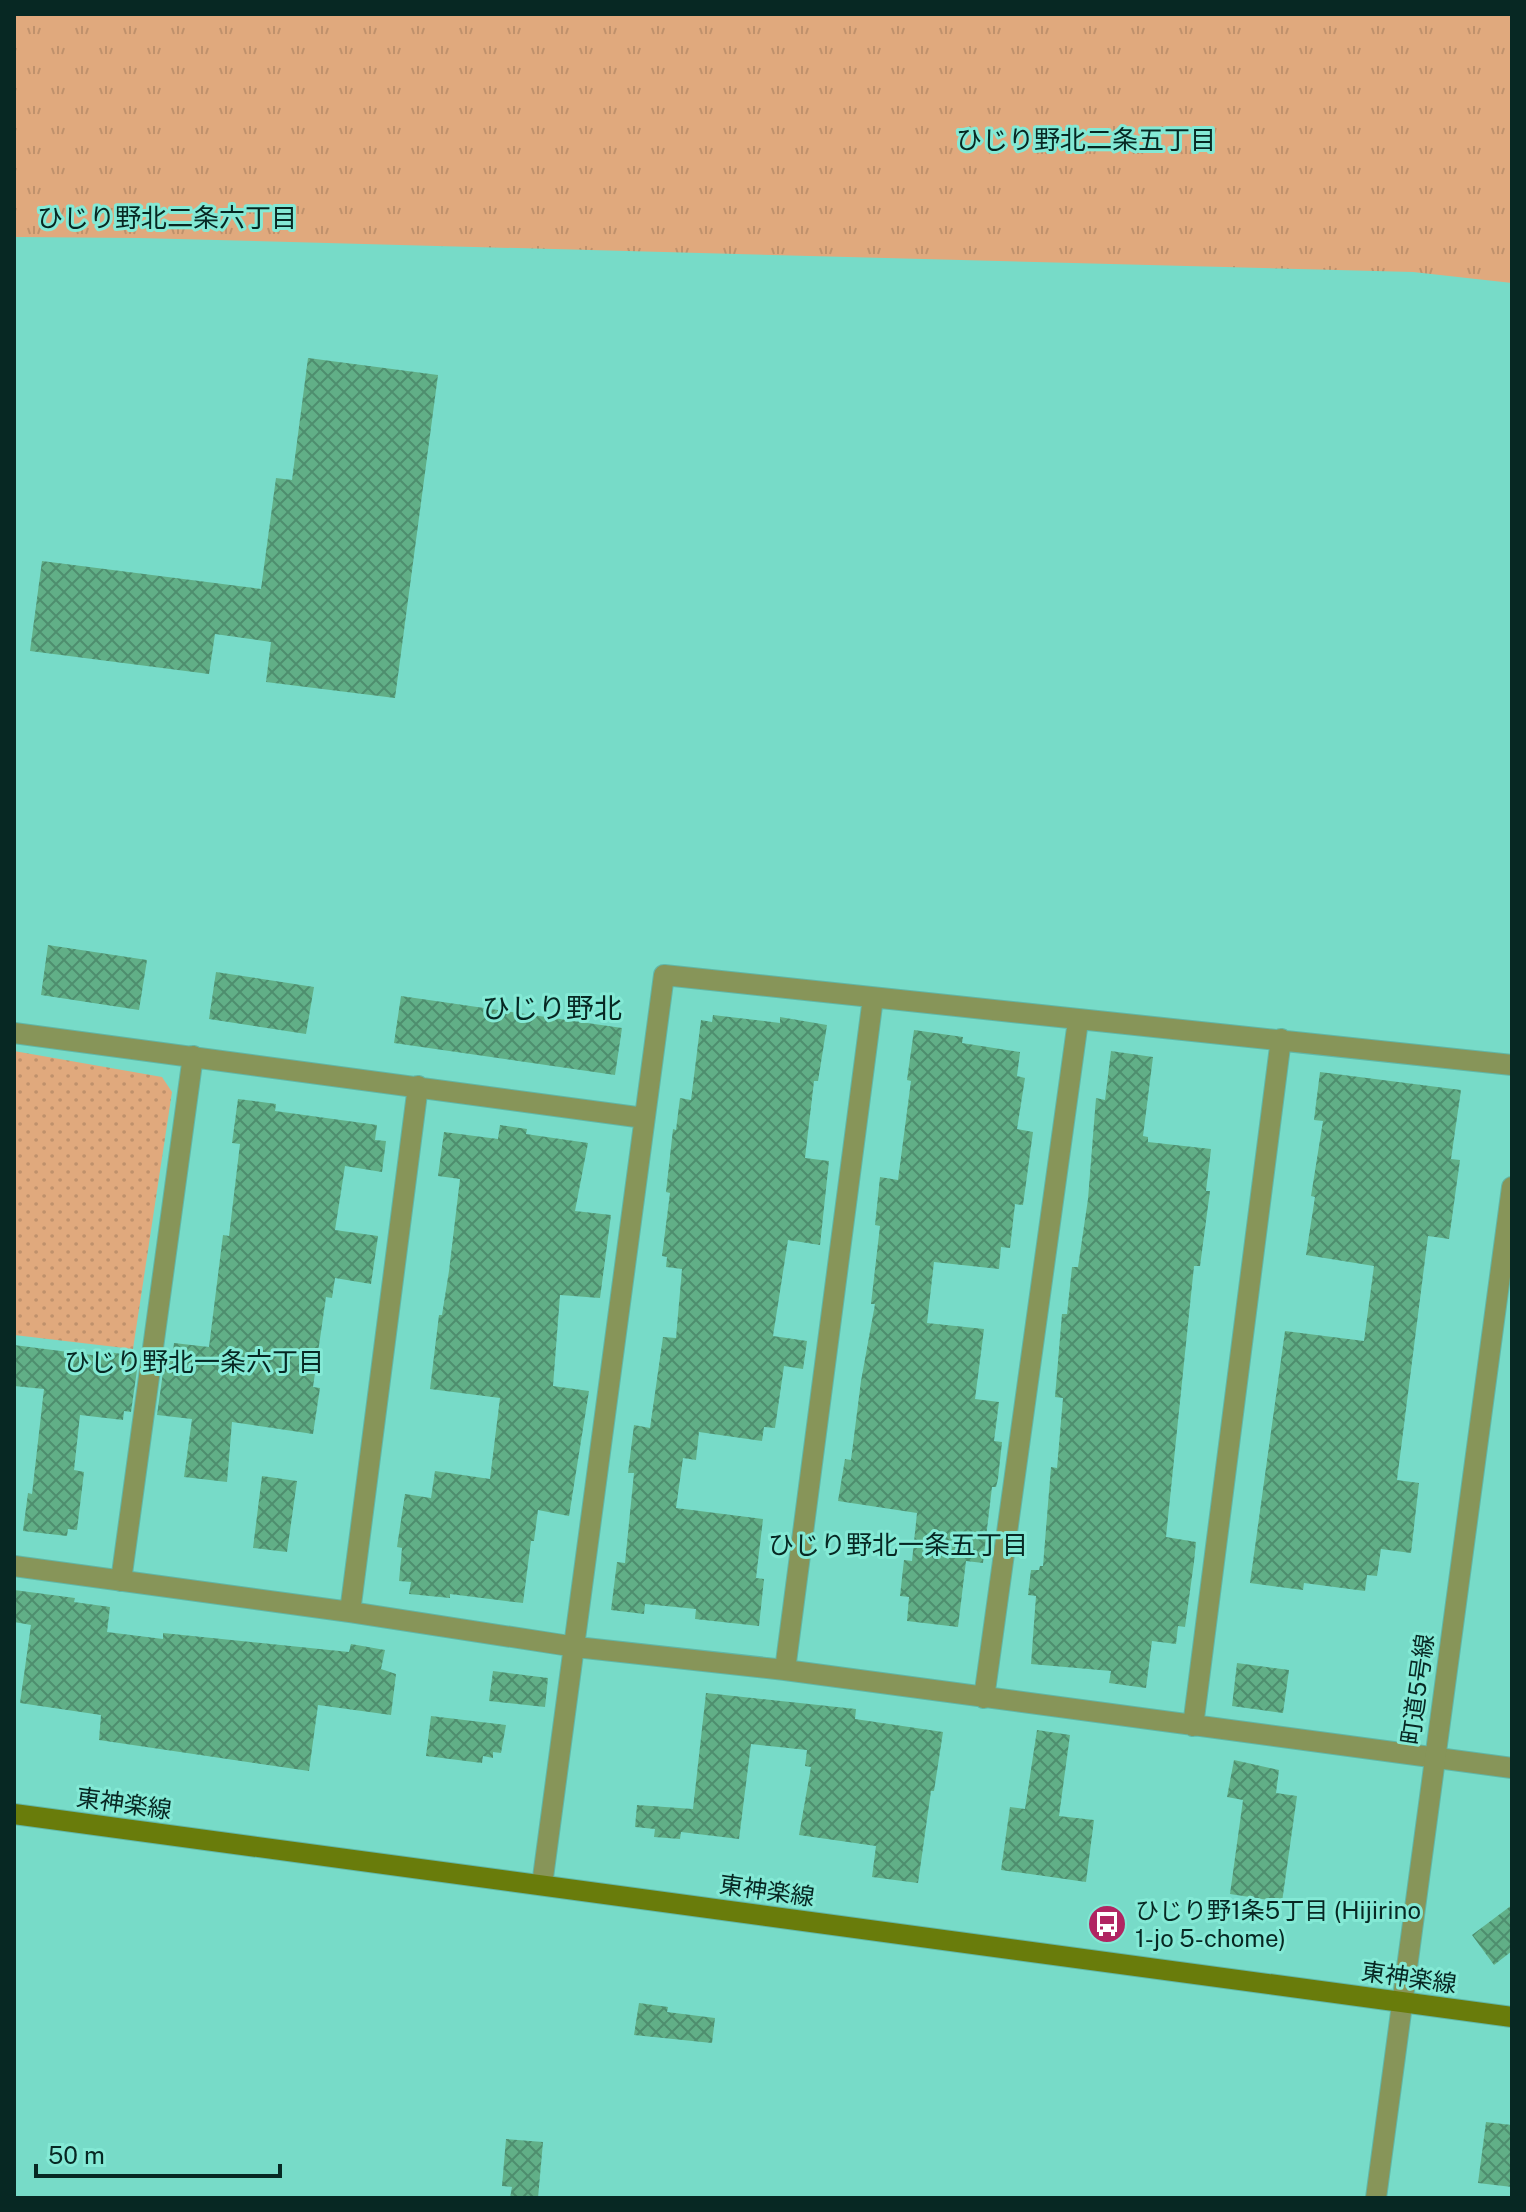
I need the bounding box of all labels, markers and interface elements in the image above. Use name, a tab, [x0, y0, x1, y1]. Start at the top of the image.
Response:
district label: ひじり野北二条五丁目	[956, 124, 1216, 155]
district label: ひじり野北二条六丁目	[37, 202, 297, 233]
district label: ひじり野北	[482, 991, 622, 1024]
district label: ひじり野北一条六丁目	[64, 1346, 324, 1377]
district label: ひじり野北一条五丁目	[768, 1529, 1028, 1560]
street label: 町道5号線	[1395, 1632, 1439, 1746]
street label: 東神楽線	[75, 1782, 173, 1824]
street label: 東神楽線	[718, 1869, 816, 1911]
place label: ひじり野1条5丁目 (Hijirino 1-jo 5-chome)	[1135, 1896, 1421, 1952]
bus stop icon: ひじり野1条5丁目 (Hijirino 1-jo 5-chome)	[1086, 1903, 1128, 1945]
street label: 東神楽線	[1360, 1956, 1458, 1998]
scale bar	[36, 2128, 280, 2178]
text: 50 m	[48, 2141, 105, 2169]

